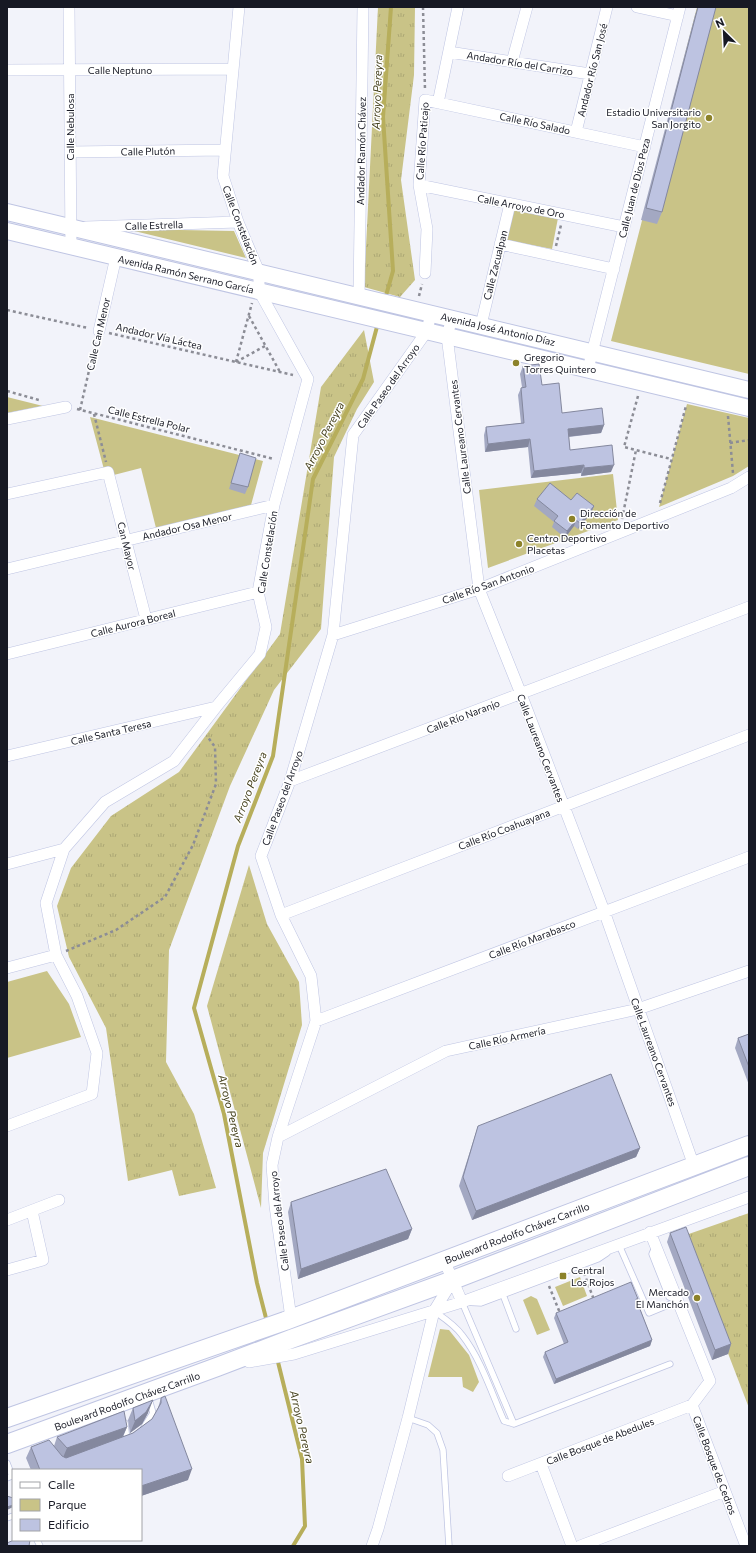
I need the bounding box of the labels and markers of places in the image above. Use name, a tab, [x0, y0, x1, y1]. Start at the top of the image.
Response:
place label: Estadio Universitario San Jorgito	[606, 106, 701, 130]
marker: Estadio Universitario San Jorgito	[704, 113, 714, 123]
place label: Gregorio Torres Quintero	[524, 351, 596, 375]
marker: Gregorio Torres Quintero	[511, 358, 521, 368]
place label: Dirección de Fomento Deportivo	[580, 507, 669, 531]
marker: Dirección de Fomento Deportivo	[567, 514, 577, 524]
place label: Centro Deportivo Placetas	[527, 532, 607, 556]
marker: Centro Deportivo Placetas	[514, 539, 524, 549]
place label: Central Los Rojos	[571, 1264, 615, 1288]
marker: Central Los Rojos	[558, 1271, 568, 1281]
place label: Mercado El Manchón	[636, 1286, 689, 1310]
marker: Mercado El Manchón	[692, 1293, 702, 1303]

